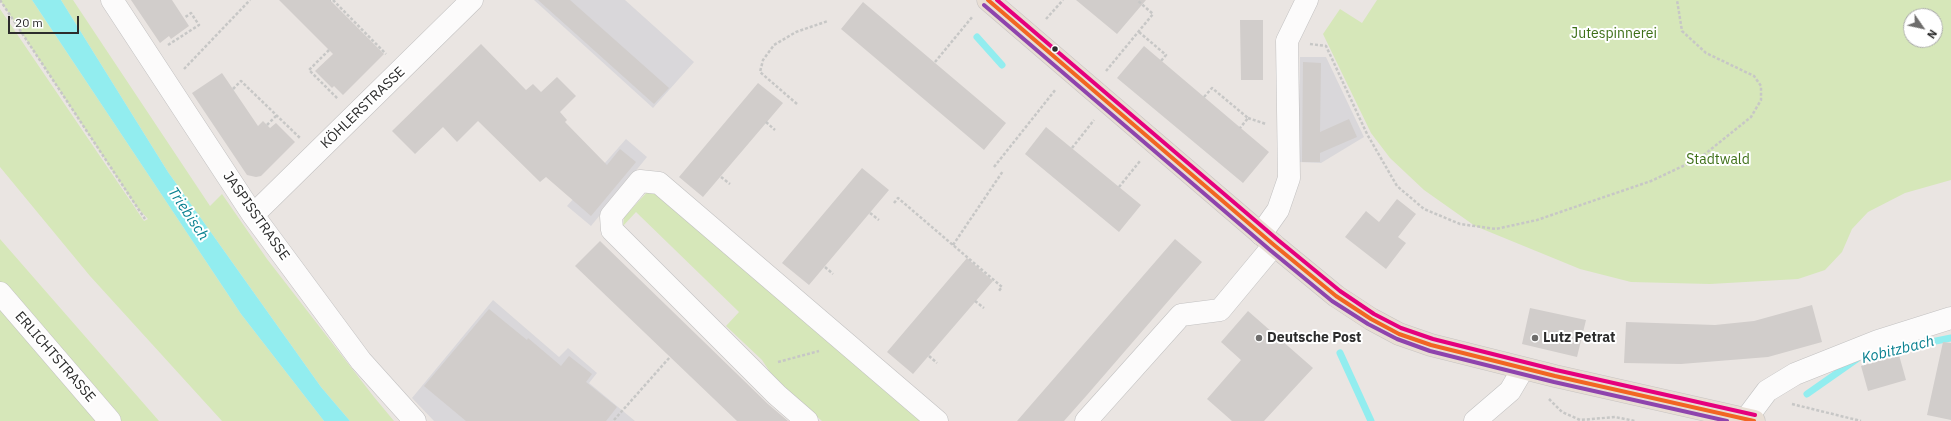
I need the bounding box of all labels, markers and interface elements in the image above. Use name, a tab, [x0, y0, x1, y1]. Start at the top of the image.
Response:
scale bar	[10, 8, 81, 34]
north arrow	[1903, 8, 1943, 48]
text: 20 m	[15, 15, 43, 30]
park label: Jutespinnerei	[1571, 26, 1657, 42]
text: N	[1924, 27, 1940, 41]
unlabelled marker	[1050, 44, 1060, 54]
street label: KÖHLERSTRASSE	[317, 64, 409, 152]
park label: Stadtwald	[1686, 152, 1750, 168]
street label: JASPISSTRASSE	[219, 168, 293, 264]
water label: Triebisch	[164, 184, 212, 244]
street label: ERLICHTSTRASSE	[11, 308, 99, 406]
place label: Deutsche Post	[1267, 330, 1361, 346]
place label: Lutz Petrat	[1543, 330, 1615, 346]
water label: Kobitzbach	[1860, 332, 1936, 368]
marker: Deutsche Post	[1254, 333, 1264, 343]
marker: Lutz Petrat	[1530, 333, 1540, 343]

